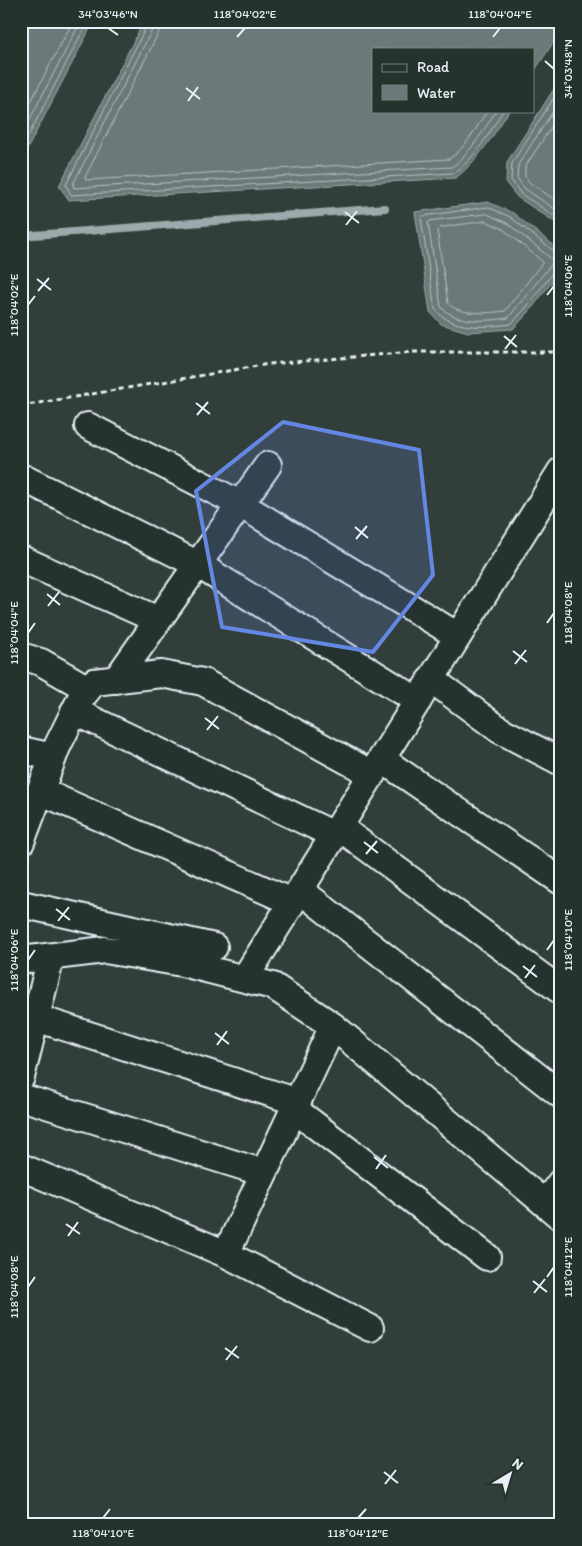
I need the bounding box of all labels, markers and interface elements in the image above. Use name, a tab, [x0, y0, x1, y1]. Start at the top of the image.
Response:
text: 34°03'46"N	[78, 7, 138, 21]
text: 118°04'02"E	[214, 7, 277, 21]
text: 118°04'04"E	[468, 7, 532, 21]
text: 34°03'48"N	[561, 39, 575, 99]
legend	[372, 48, 534, 112]
text: Road	[417, 58, 450, 76]
text: Water	[417, 84, 456, 102]
text: 118°04'06"E	[561, 254, 575, 317]
text: 118°04'02"E	[7, 273, 21, 336]
text: 118°04'08"E	[561, 581, 575, 645]
text: 118°04'04"E	[7, 601, 21, 665]
text: 118°04'10"E	[561, 909, 575, 971]
text: 118°04'06"E	[7, 928, 21, 991]
text: 118°04'12"E	[561, 1236, 575, 1297]
text: 118°04'08"E	[7, 1255, 21, 1319]
north arrow	[484, 1448, 534, 1498]
text: N	[509, 1455, 527, 1474]
text: 118°04'10"E	[72, 1526, 134, 1540]
text: 118°04'12"E	[328, 1526, 389, 1540]

